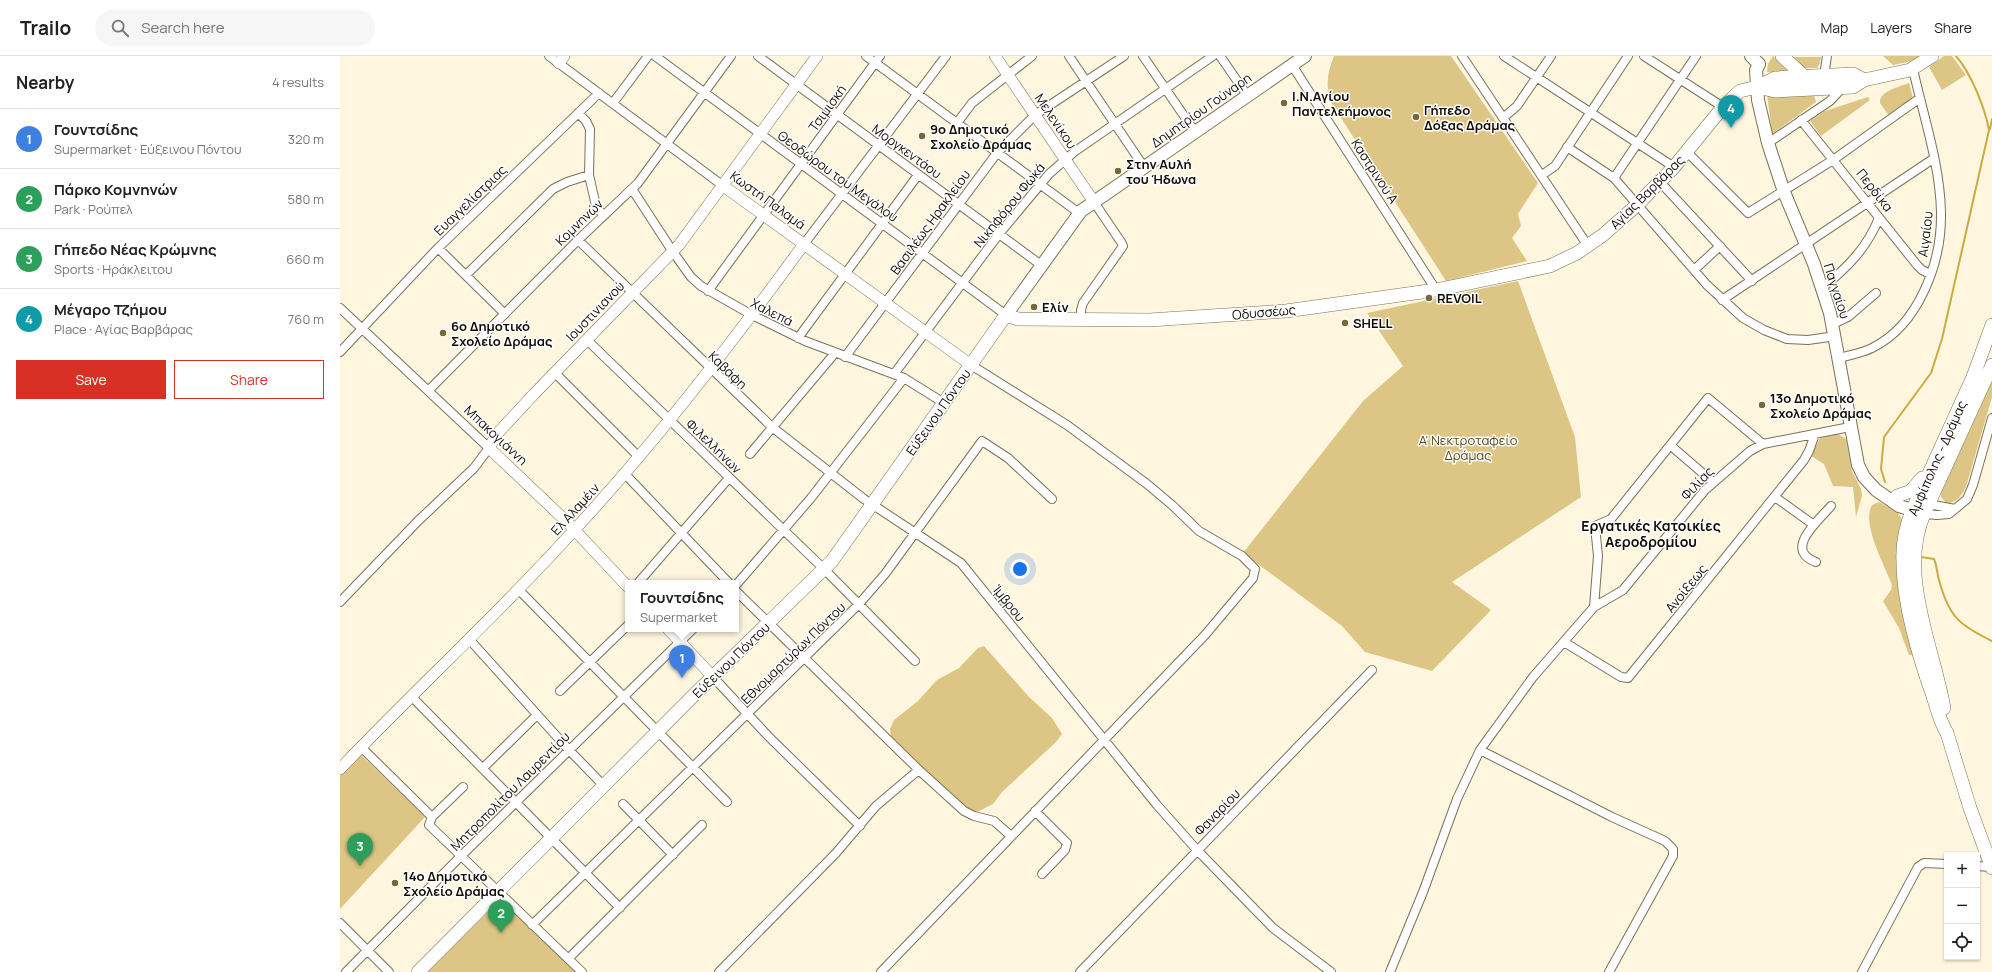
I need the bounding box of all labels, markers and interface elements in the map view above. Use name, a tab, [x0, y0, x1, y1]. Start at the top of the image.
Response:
search box	[95, 10, 375, 46]
text: Trailo	[20, 15, 71, 41]
icon: search	[109, 17, 131, 39]
text: Search here	[141, 17, 225, 38]
text: Map	[1820, 18, 1848, 37]
text: Layers	[1870, 18, 1912, 37]
text: Share	[1934, 18, 1972, 37]
street label: Δημητρίου Γούναρη	[1147, 69, 1255, 151]
text: Nearby	[16, 71, 74, 94]
text: 4 results	[272, 73, 324, 91]
street label: Τσιμισκή	[804, 81, 850, 135]
place label: Ι.Ν.Αγίου Παντελεήμονος	[1292, 87, 1392, 120]
street label: Μελενίκου	[1031, 90, 1081, 152]
pin: 4	[1718, 95, 1744, 128]
marker: Ι.Ν.Αγίου Παντελεήμονος	[1279, 98, 1289, 108]
place label: Γήπεδο Δόξας Δράμας	[1424, 101, 1516, 134]
marker: Γήπεδο Δόξας Δράμας	[1411, 112, 1421, 122]
text: Γουντσίδης	[54, 119, 138, 140]
street label: Μοργκεντάου	[869, 120, 945, 182]
place label: 9ο Δημοτικό Σχολείο Δράμας	[930, 120, 1032, 153]
street label: Θεοδώρου του Μεγάλου	[774, 126, 902, 226]
text: 1	[26, 130, 32, 148]
text: 320 m	[288, 130, 324, 148]
marker: 9ο Δημοτικό Σχολείο Δράμας	[917, 131, 927, 141]
street label: Καστρινού Α	[1347, 135, 1403, 207]
text: Supermarket · Εύξεινου Πόντου	[54, 140, 242, 158]
street label: Αγίας Βαρβάρας	[1606, 151, 1688, 233]
place label: Στην Αυλή του Ήδωνα	[1126, 155, 1196, 188]
street label: Νικηφόρου Φωκά	[969, 159, 1049, 251]
street label: Ευαγγελίστριας	[430, 161, 510, 239]
street label: Περδίκα	[1853, 165, 1897, 215]
street label: Βασιλέως Ηρακλείου	[886, 166, 974, 278]
marker: Στην Αυλή του Ήδωνα	[1113, 166, 1123, 176]
street label: Κωστή Παλαμά	[727, 167, 809, 233]
text: Πάρκο Κομνηνών	[54, 179, 178, 200]
text: 2	[25, 190, 33, 208]
text: 580 m	[287, 190, 324, 208]
street label: Κομνηνών	[551, 194, 607, 249]
text: Park · Ρούπελ	[54, 200, 133, 218]
street label: Αιγαίου	[1913, 210, 1937, 258]
text: Γήπεδο Νέας Κρώμνης	[54, 239, 217, 260]
text: 3	[25, 250, 33, 268]
text: 660 m	[286, 250, 324, 268]
text: Sports · Ηράκλειτου	[54, 260, 173, 278]
street label: Παγγαίου	[1820, 261, 1854, 321]
street label: Ιουστινιανού	[562, 277, 628, 345]
place label: REVOIL	[1437, 289, 1482, 307]
marker: REVOIL	[1424, 293, 1434, 303]
street label: Χαλεπά	[748, 294, 796, 330]
place label: Ελίν	[1042, 298, 1069, 316]
text: Μέγαρο Τζήμου	[54, 299, 167, 320]
street label: Οδυσσέως	[1231, 300, 1297, 324]
marker: Ελίν	[1029, 302, 1039, 312]
text: 4	[25, 310, 33, 328]
text: 760 m	[288, 310, 324, 328]
place label: SHELL	[1353, 314, 1392, 332]
place label: 6o Δημοτικό Σχολείο Δράμας	[451, 317, 553, 350]
marker: SHELL	[1340, 318, 1350, 328]
text: Place · Αγίας Βαρβάρας	[54, 320, 193, 338]
marker: 6o Δημοτικό Σχολείο Δράμας	[438, 328, 448, 338]
street label: Καβάφη	[705, 347, 751, 393]
button: Save	[16, 360, 166, 399]
button: Share	[174, 360, 324, 399]
street label: Εύξεινου Πόντου	[901, 365, 975, 459]
place label: 13ο Δημοτικό Σχολείο Δράμας	[1770, 389, 1872, 422]
street label: Αμφίπολης - Δράμας	[1903, 397, 1971, 519]
marker: 13ο Δημοτικό Σχολείο Δράμας	[1757, 400, 1767, 410]
street label: Μπακογιάννη	[460, 401, 532, 469]
street label: Φιλελλήνων	[682, 415, 746, 477]
park label: Α' Νεκτροταφείο Δράμας	[1419, 431, 1518, 464]
street label: Φιλίας	[1677, 462, 1717, 504]
street label: Ελ Αλαμέιν	[547, 479, 604, 539]
district label: Εργατικές Κατοικίες Αεροδρομίου	[1581, 516, 1721, 551]
your location	[1010, 559, 1030, 579]
street label: Ανοίξεως	[1661, 560, 1711, 616]
popup	[625, 580, 739, 632]
street label: Ίμβρου	[989, 581, 1029, 625]
text: Γουντσίδης	[640, 587, 724, 608]
street label: Εθνομαρτύρων Πόντου	[737, 598, 849, 708]
text: Supermarket	[640, 608, 718, 626]
street label: Εύξεινου Πόντου	[688, 618, 774, 702]
pin: 1	[669, 645, 695, 678]
street label: Μητροπολίτου Λαυρεντίου	[446, 727, 574, 855]
street label: Φαναρίου	[1190, 785, 1244, 839]
pin: 3	[347, 833, 373, 866]
map controls	[1944, 852, 1980, 960]
button: +	[1944, 852, 1980, 888]
place label: 14ο Δημοτικό Σχολείο Δράμας	[403, 867, 505, 900]
marker: 14ο Δημοτικό Σχολείο Δράμας	[390, 878, 400, 888]
button: −	[1944, 888, 1980, 924]
pin: 2	[488, 900, 514, 933]
button: locate	[1944, 924, 1980, 960]

